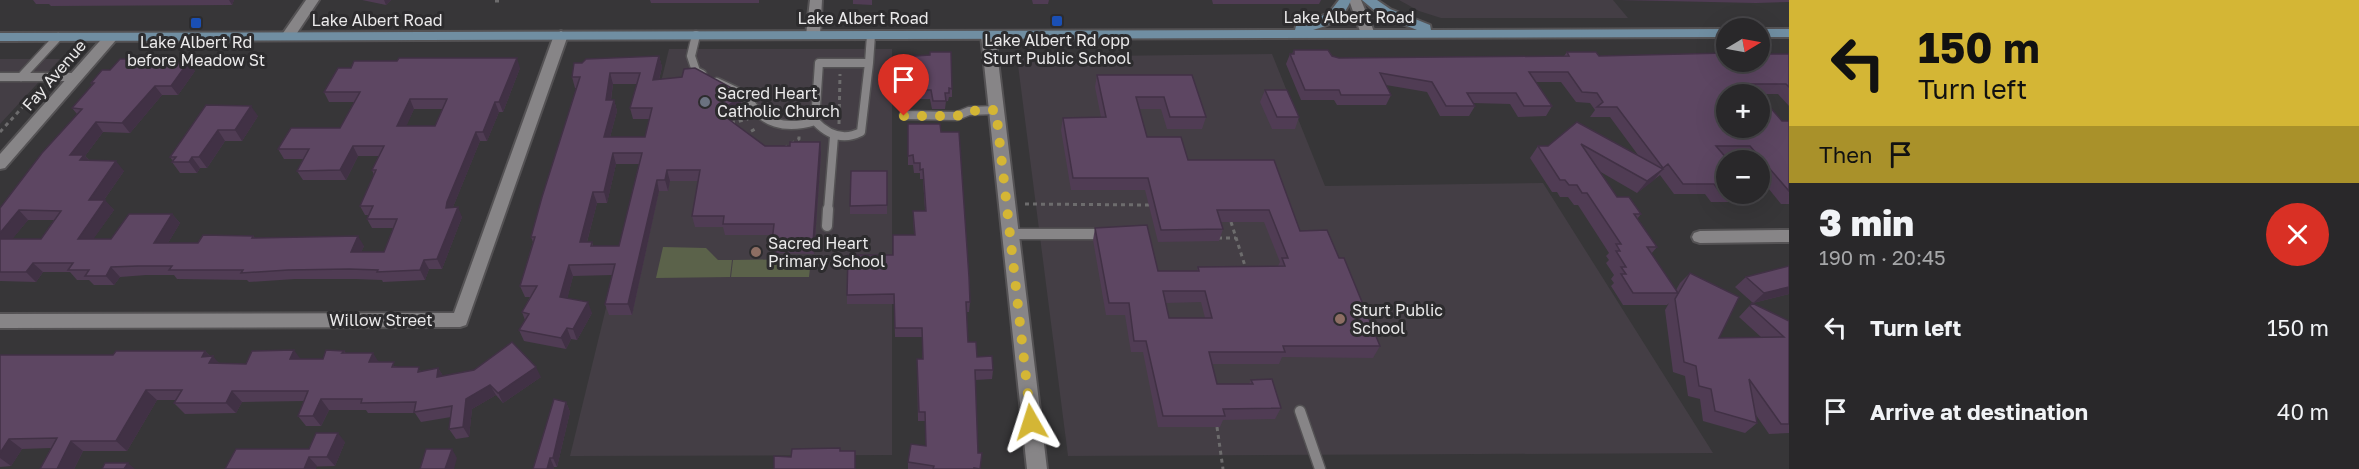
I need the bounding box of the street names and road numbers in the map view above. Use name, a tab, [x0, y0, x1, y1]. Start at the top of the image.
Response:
street label: Lake Albert Road	[1283, 7, 1415, 27]
street label: Lake Albert Road	[797, 8, 929, 28]
street label: Lake Albert Road	[311, 10, 443, 30]
street label: Fay Avenue	[18, 35, 90, 115]
street label: Willow Street	[329, 310, 433, 330]

